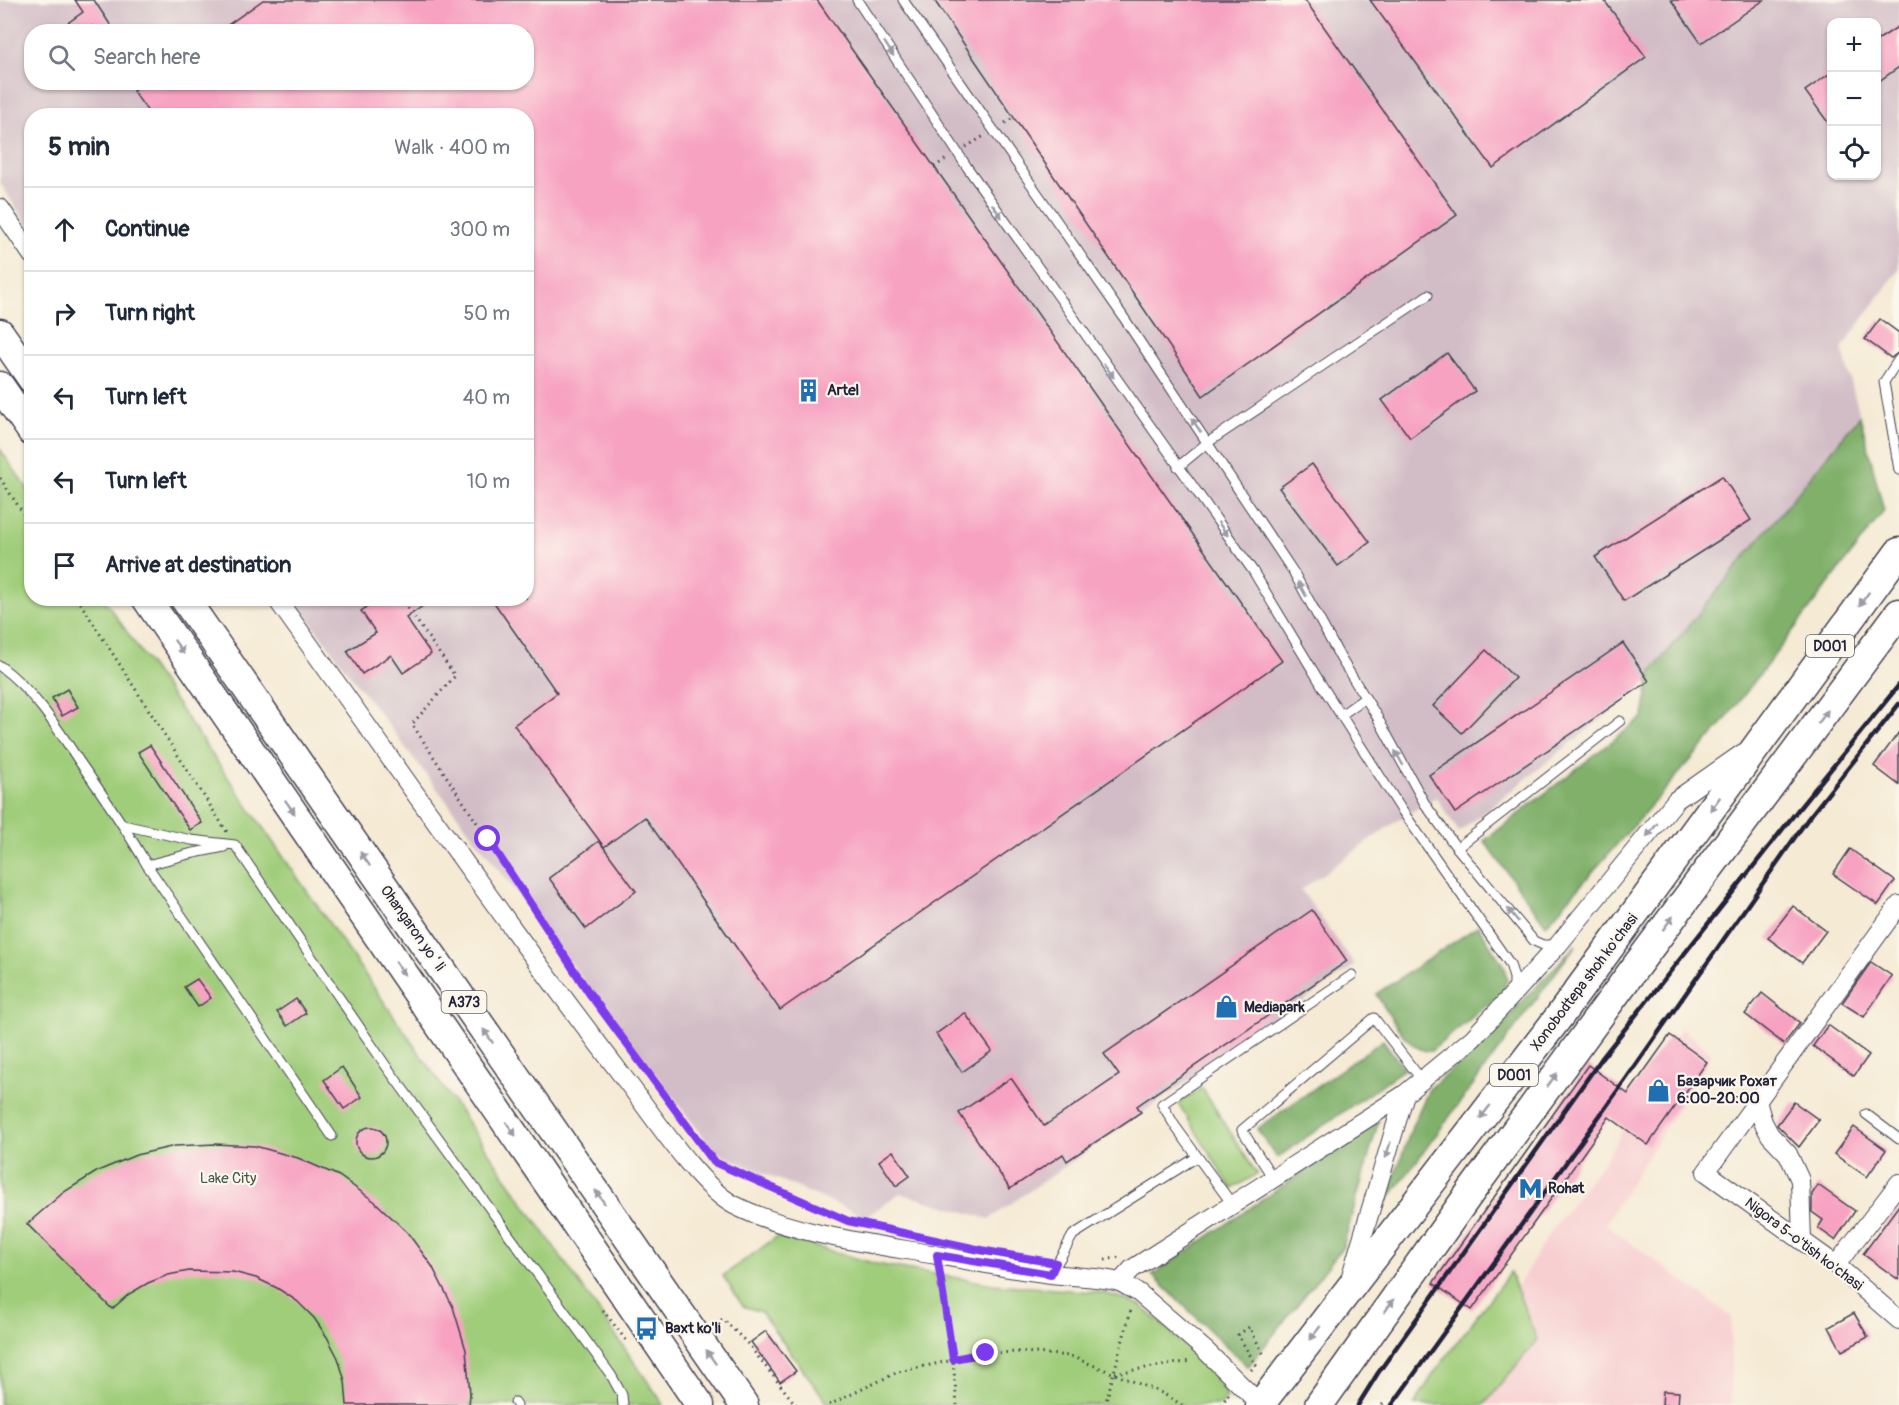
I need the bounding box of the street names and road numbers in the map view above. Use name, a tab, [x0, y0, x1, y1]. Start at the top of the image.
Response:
road number: D001	[1806, 635, 1854, 657]
street label: Ohangaron yoʻli	[376, 882, 449, 975]
street label: Xonobodtepa shoh ko'chasi	[1527, 910, 1642, 1055]
road number: A373	[442, 991, 486, 1013]
road number: D001	[1490, 1064, 1538, 1086]
street label: Nigora 5-o'tish ko'chasi	[1741, 1194, 1867, 1295]

